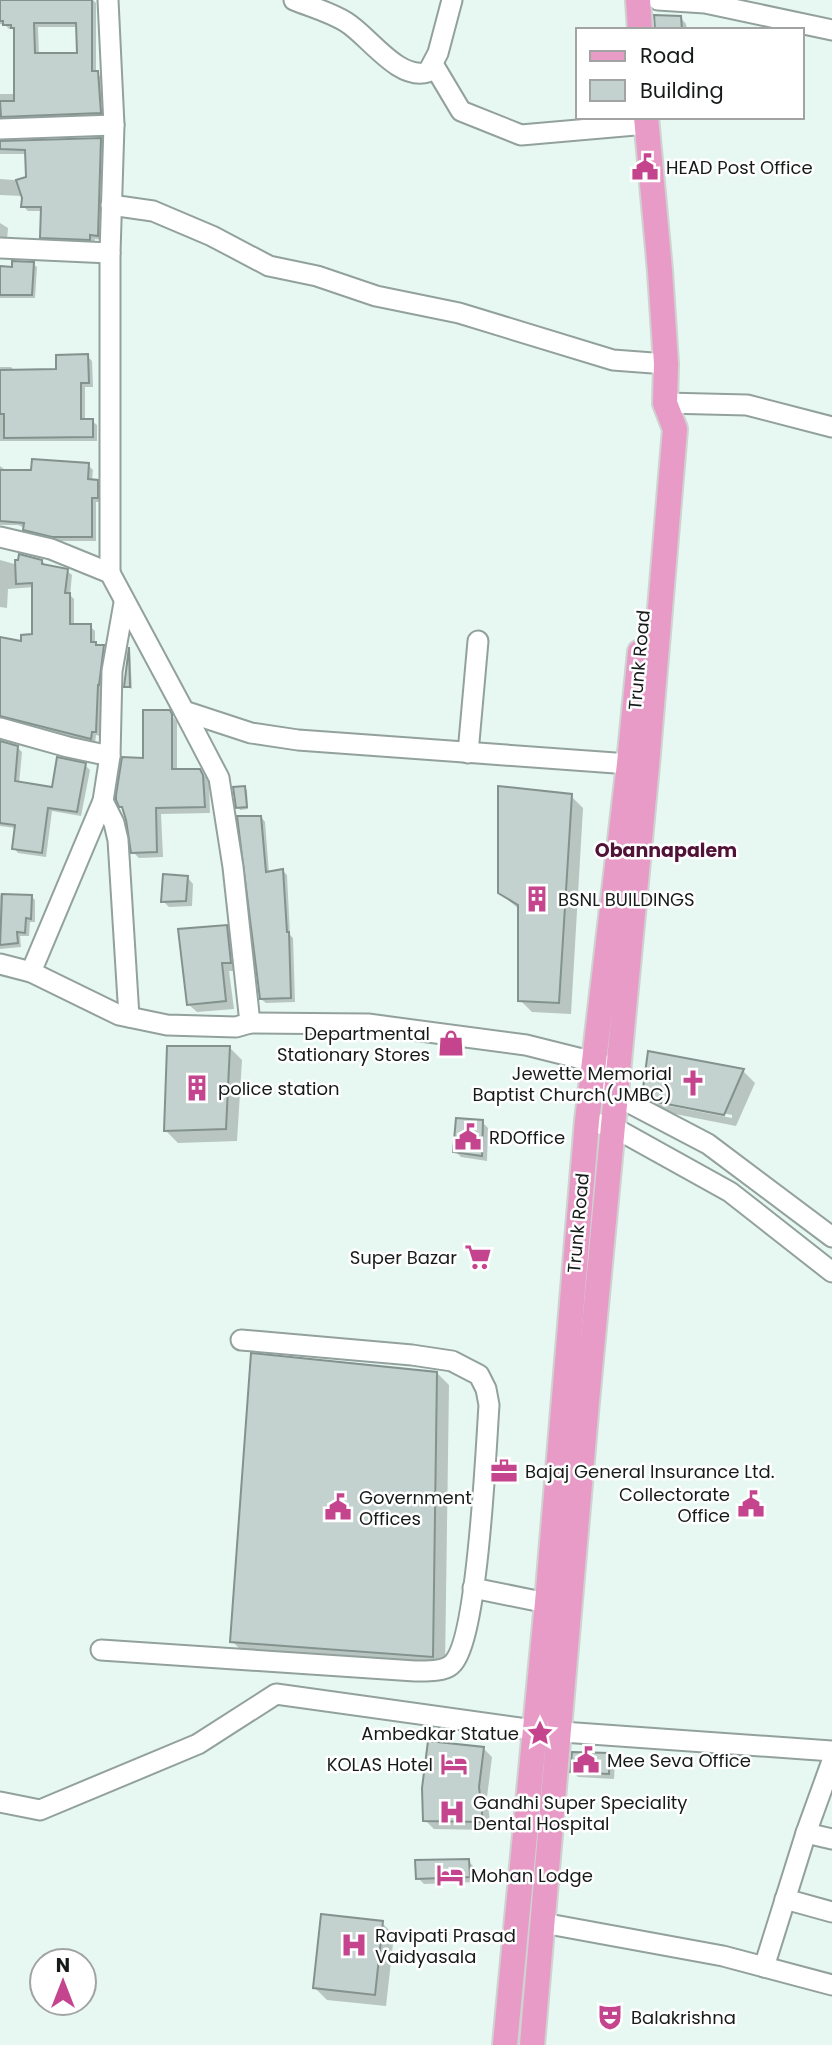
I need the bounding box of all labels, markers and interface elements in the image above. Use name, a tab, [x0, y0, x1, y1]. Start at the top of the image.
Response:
legend	[576, 28, 804, 119]
text: Road	[640, 41, 695, 70]
text: Building	[640, 76, 724, 105]
public building icon: HEAD Post Office	[630, 152, 660, 182]
place label: HEAD Post Office	[666, 155, 813, 180]
street label: Trunk Road	[622, 609, 656, 711]
district label: Obannapalem	[595, 837, 737, 864]
building icon: BSNL BUILDINGS	[522, 884, 552, 914]
place label: BSNL BUILDINGS	[558, 887, 695, 912]
place label: Departmental Stationary Stores	[277, 1021, 430, 1067]
shop icon: Departmental Stationary Stores	[436, 1028, 466, 1058]
place label: Jewette Memorial Baptist Church(JMBC)	[472, 1061, 672, 1107]
church icon: Jewette Memorial Baptist Church(JMBC)	[678, 1068, 708, 1098]
building icon: police station	[182, 1073, 212, 1103]
place label: police station	[218, 1076, 340, 1101]
public building icon: RDOffice	[453, 1122, 483, 1152]
place label: RDOffice	[489, 1125, 565, 1150]
street label: Trunk Road	[561, 1172, 595, 1274]
supermarket icon: Super Bazar	[463, 1242, 493, 1272]
place label: Super Bazar	[350, 1245, 457, 1270]
office icon: Bajaj General Insurance Ltd.	[489, 1456, 519, 1486]
place label: Bajaj General Insurance Ltd.	[525, 1459, 775, 1484]
place label: Collectorate Office	[619, 1482, 730, 1528]
place label: Government Offices	[359, 1485, 472, 1531]
public building icon: Collectorate Office	[736, 1489, 766, 1519]
public building icon: Government Offices	[323, 1492, 353, 1522]
place icon: Ambedkar Statue	[525, 1718, 555, 1748]
place label: Ambedkar Statue	[361, 1721, 519, 1746]
public building icon: Mee Seva Office	[571, 1745, 601, 1775]
place label: Mee Seva Office	[607, 1748, 751, 1773]
hotel icon: KOLAS Hotel	[439, 1749, 469, 1779]
place label: KOLAS Hotel	[327, 1752, 433, 1777]
place label: Gandhi Super Speciality Dental Hospital	[473, 1790, 688, 1836]
hospital icon: Gandhi Super Speciality Dental Hospital	[437, 1797, 467, 1827]
hotel icon: Mohan Lodge	[435, 1860, 465, 1890]
place label: Mohan Lodge	[471, 1863, 593, 1888]
place label: Ravipati Prasad Vaidyasala	[375, 1923, 516, 1969]
hospital icon: Ravipati Prasad Vaidyasala	[339, 1930, 369, 1960]
north arrow	[28, 1947, 98, 2017]
text: N	[56, 1952, 70, 1979]
theatre icon: Balakrishna	[595, 2002, 625, 2032]
place label: Balakrishna	[631, 2005, 736, 2030]

